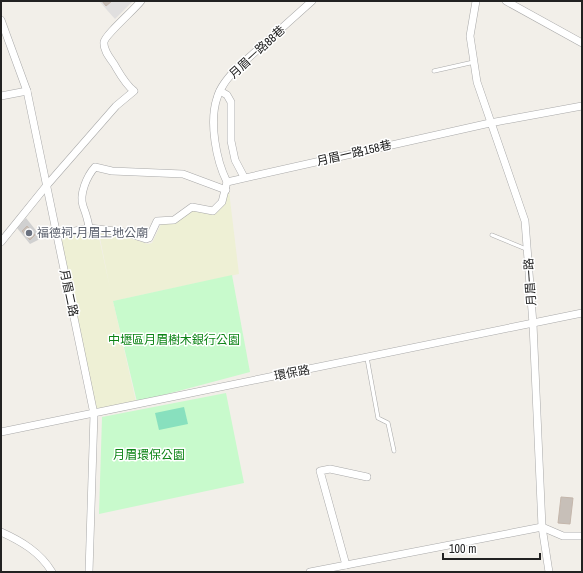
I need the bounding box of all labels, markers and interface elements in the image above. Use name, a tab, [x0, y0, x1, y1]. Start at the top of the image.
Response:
street label: 月眉一路88巷	[226, 22, 288, 82]
street label: 月眉一路158巷	[315, 137, 393, 169]
place label: 福德祠-月眉土地公廟	[37, 225, 148, 241]
marker: 福德祠-月眉土地公廟	[24, 228, 34, 238]
street label: 月眉一路	[520, 257, 540, 307]
street label: 月眉二路	[56, 268, 82, 318]
park label: 中壢區月眉樹木銀行公園	[108, 332, 240, 348]
street label: 環保路	[273, 362, 311, 384]
park label: 月眉環保公園	[113, 447, 185, 463]
scale bar	[443, 535, 540, 561]
text: 100 m	[449, 541, 476, 557]

